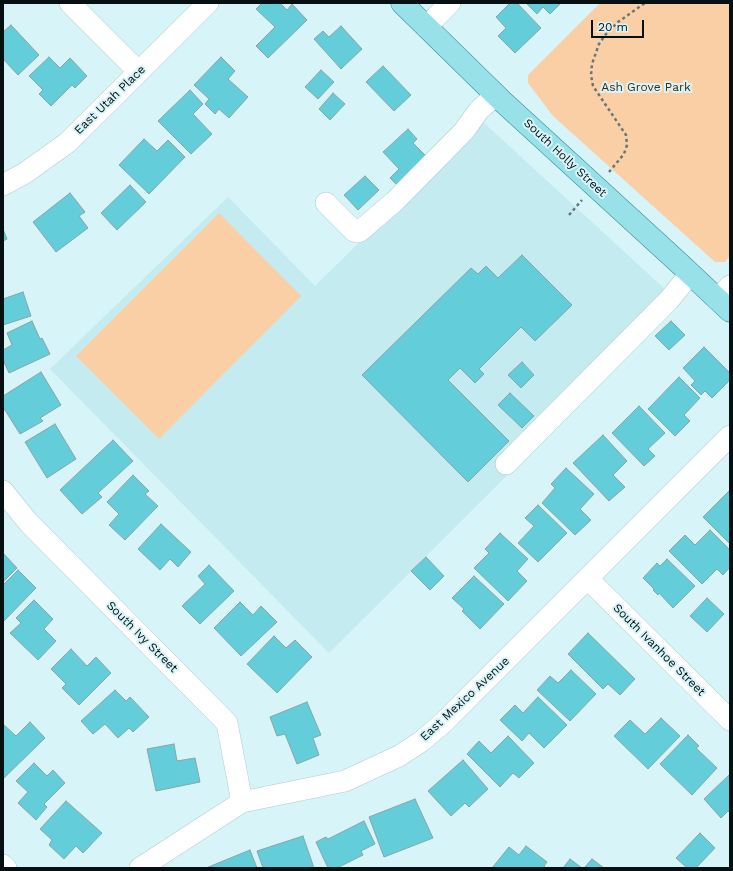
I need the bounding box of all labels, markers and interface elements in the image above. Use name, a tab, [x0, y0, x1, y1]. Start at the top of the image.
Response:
scale bar	[593, 12, 646, 38]
text: 20 m	[598, 20, 628, 34]
street label: East Utah Place	[71, 62, 149, 138]
park label: Ash Grove Park	[601, 80, 691, 94]
street label: South Holly Street	[521, 116, 609, 200]
street label: South Ivy Street	[103, 598, 181, 676]
street label: South Ivanhoe Street	[610, 601, 708, 699]
street label: East Mexico Avenue	[417, 654, 513, 744]

